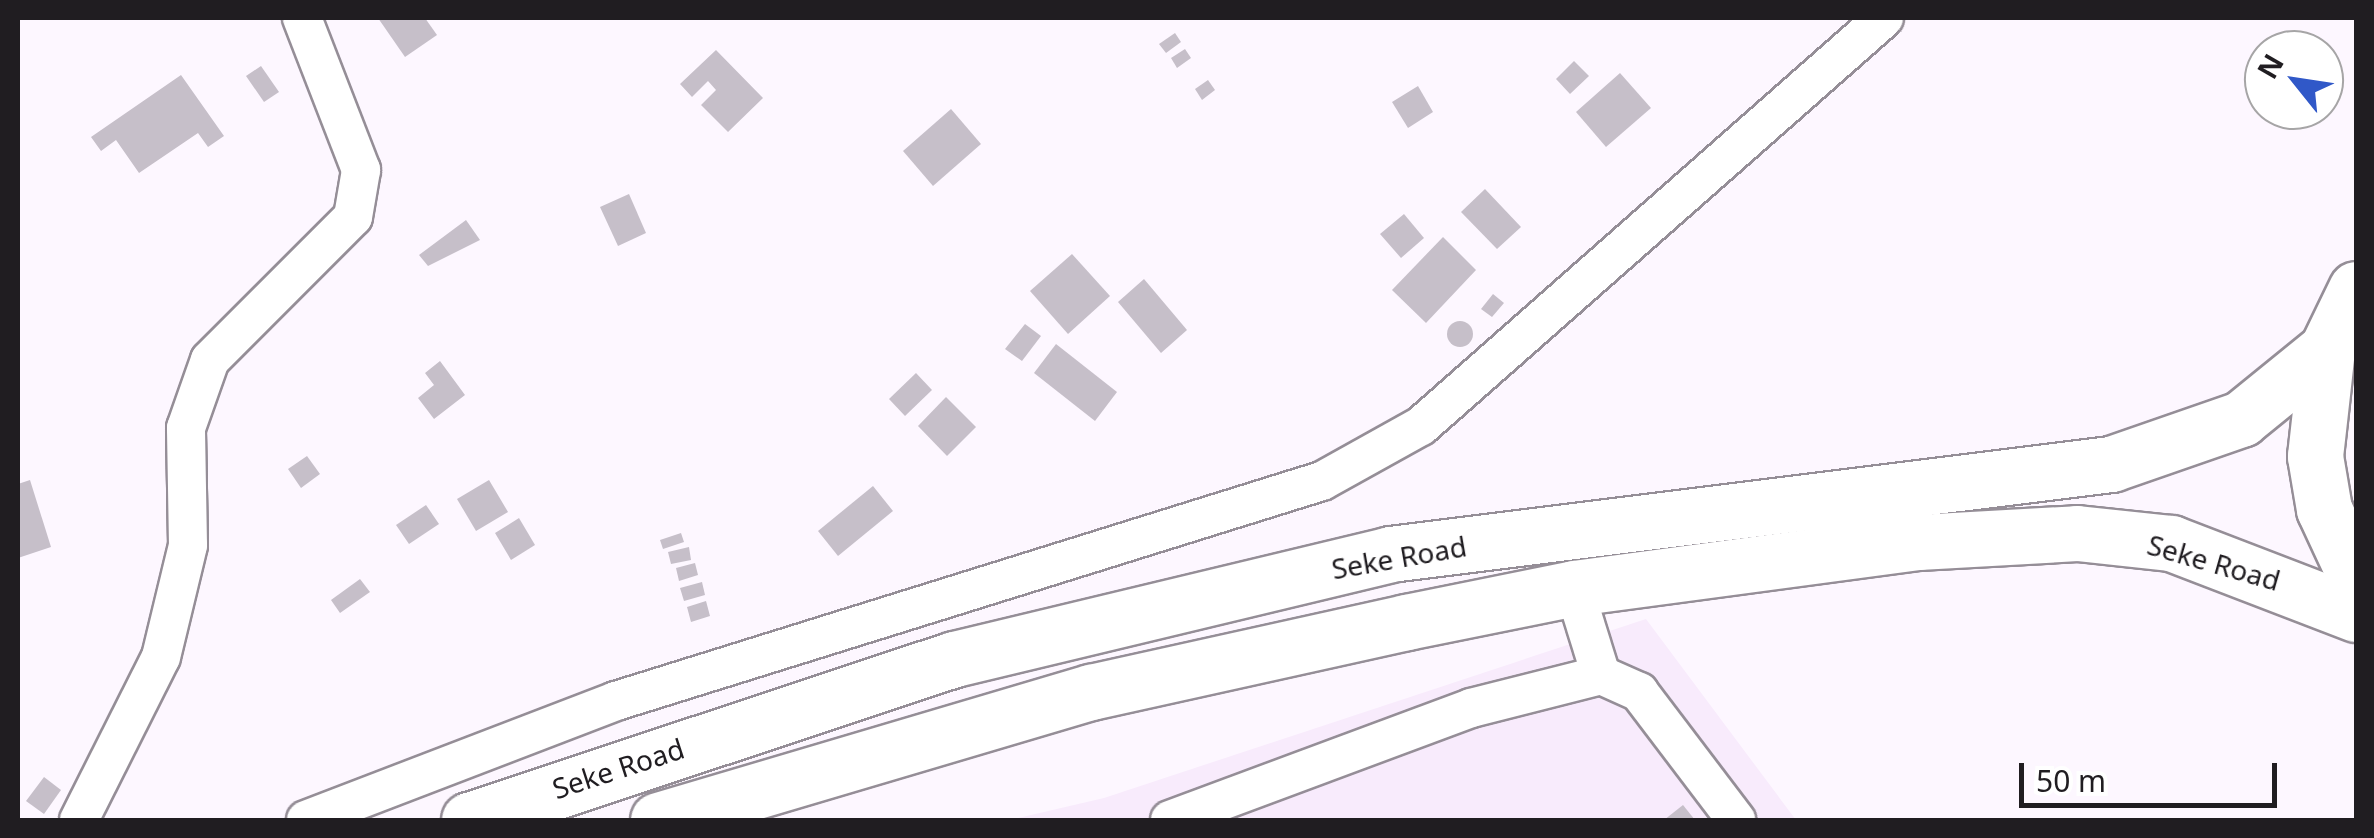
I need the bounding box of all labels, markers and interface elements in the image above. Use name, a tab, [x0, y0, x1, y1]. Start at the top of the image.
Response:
north arrow	[2244, 30, 2344, 130]
text: N	[2248, 47, 2292, 85]
street label: Seke Road	[2144, 527, 2284, 597]
street label: Seke Road	[1329, 529, 1469, 585]
street label: Seke Road	[548, 731, 688, 805]
scale bar	[2024, 743, 2282, 805]
text: 50 m	[2036, 760, 2106, 801]

